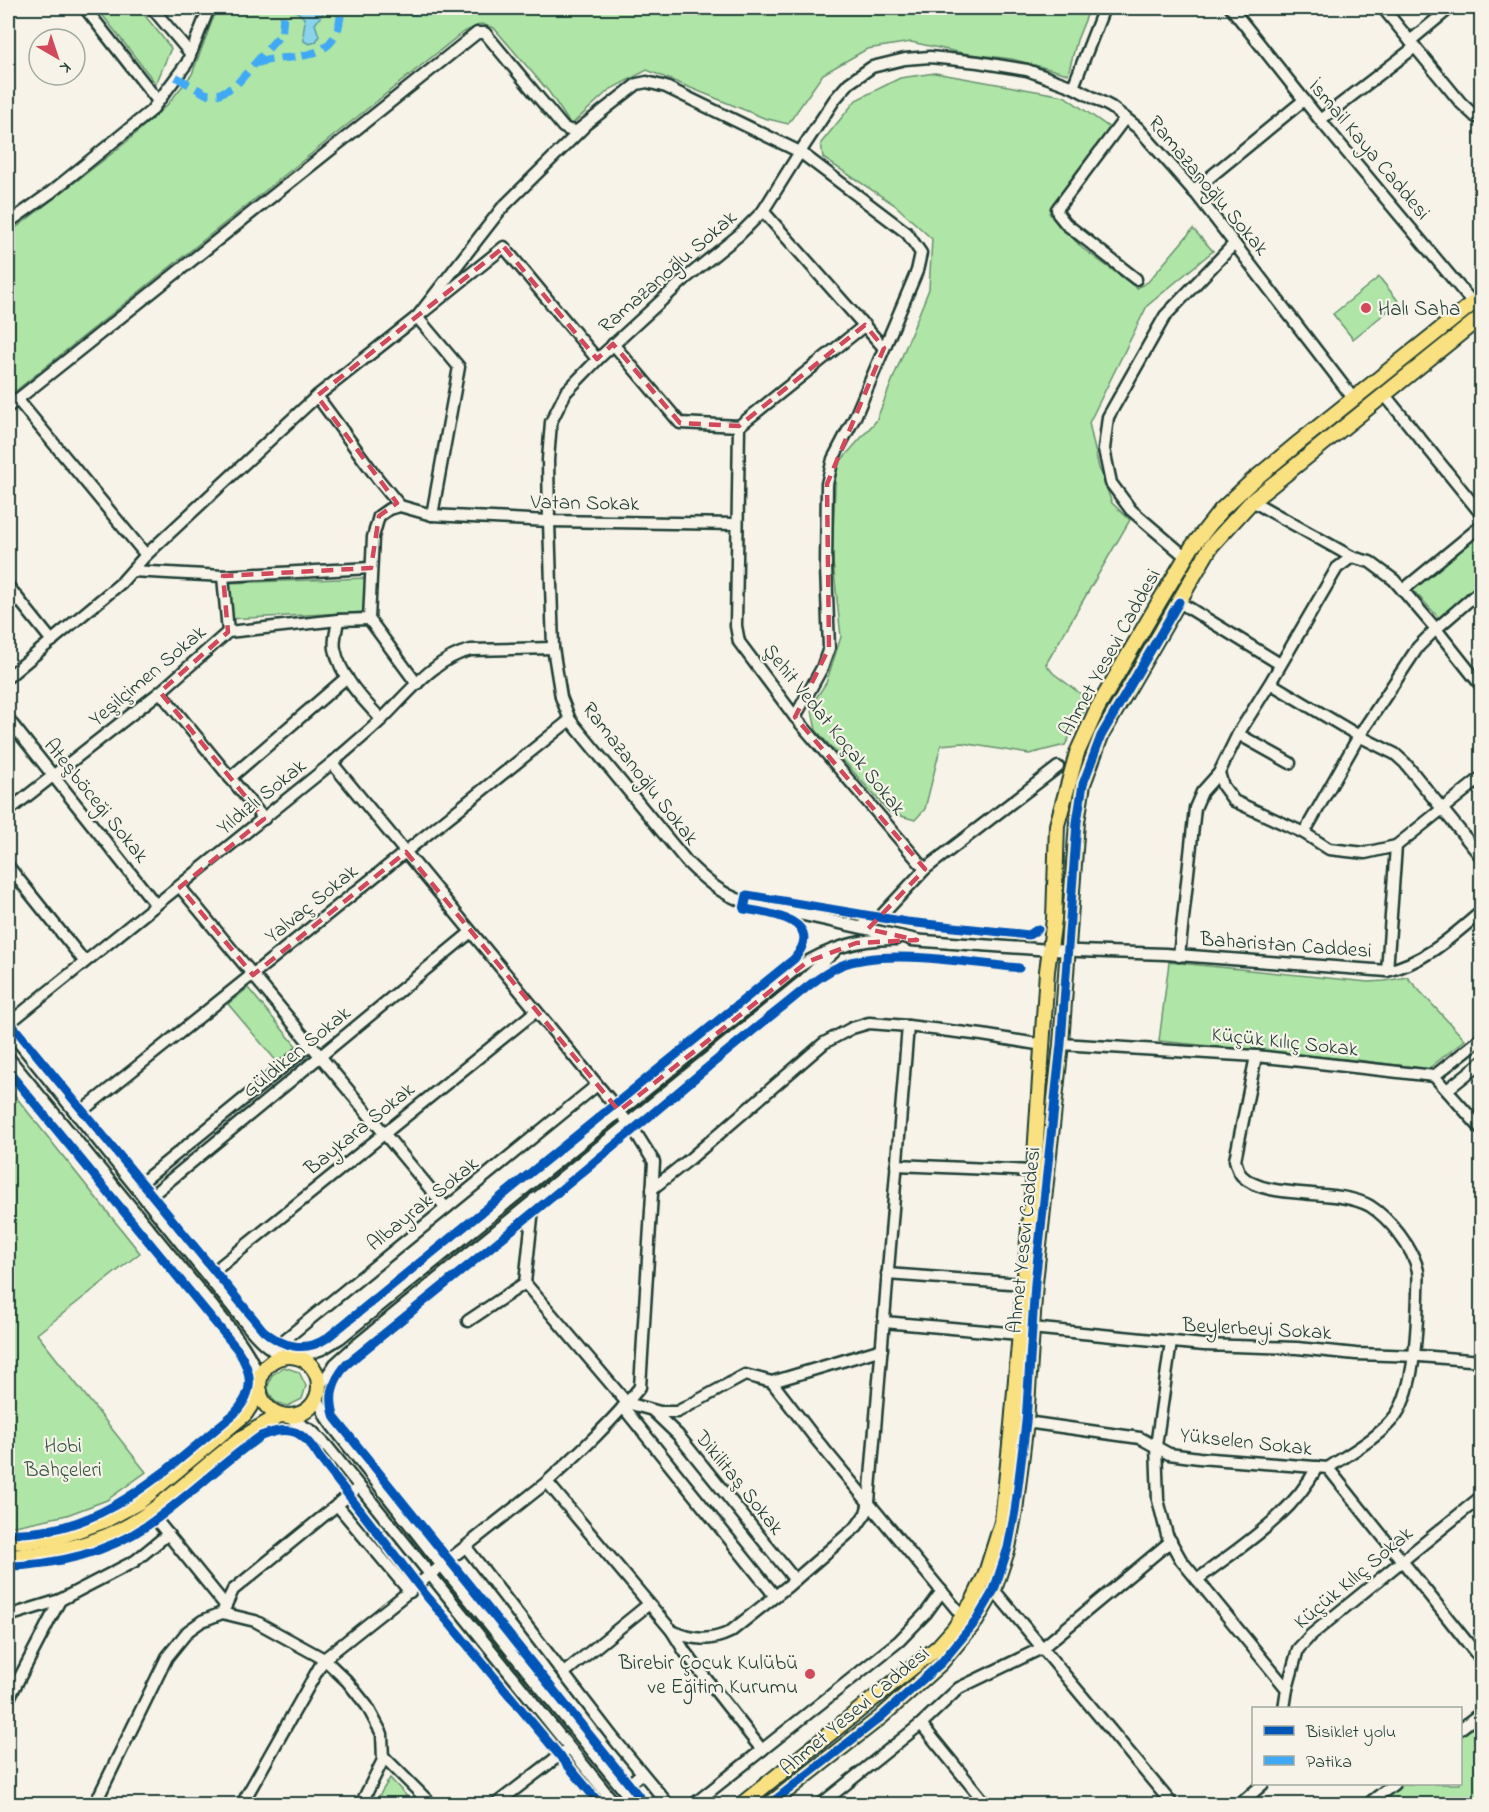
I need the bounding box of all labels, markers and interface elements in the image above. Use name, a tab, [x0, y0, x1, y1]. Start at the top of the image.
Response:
north arrow	[27, 27, 87, 87]
text: K	[54, 55, 76, 80]
street label: İsmail Kaya Caddesi	[1299, 73, 1437, 229]
street label: Ramazanoğlu Sokak	[1138, 110, 1276, 265]
street label: Ramazanoğlu Sokak	[592, 203, 746, 343]
place label: Halı Saha	[1378, 295, 1460, 325]
marker: Halı Saha	[1359, 301, 1373, 315]
street label: Vatan Sokak	[529, 488, 640, 520]
street label: Ahmet Yesevi Caddesi	[1052, 564, 1169, 742]
street label: Yeşilçimen Sokak	[83, 618, 214, 735]
street label: Şehit Vedat Koçak Sokak	[755, 638, 913, 823]
street label: Ramazanoğlu Sokak	[572, 696, 706, 854]
street label: Ateşböceği Sokak	[34, 732, 156, 872]
street label: Yıldızlı Sokak	[211, 752, 314, 843]
street label: Yalvaç Sokak	[259, 857, 366, 951]
street label: Baharistan Caddesi	[1198, 925, 1373, 967]
street label: Güldiken Sokak	[237, 999, 359, 1106]
street label: Küçük Kılıç Sokak	[1210, 1020, 1360, 1066]
street label: Baykara Sokak	[298, 1075, 424, 1186]
street label: Ahmet Yesevi Caddesi	[1000, 1145, 1050, 1335]
street label: Albayrak Sokak	[361, 1149, 488, 1261]
street label: Beylerbeyi Sokak	[1180, 1311, 1333, 1351]
street label: Yükselen Sokak	[1178, 1421, 1314, 1465]
street label: Dikilitaş Sokak	[686, 1424, 791, 1543]
park label: Hobi Bahçeleri	[23, 1432, 102, 1486]
street label: Küçük Kılıç Sokak	[1288, 1519, 1421, 1637]
street label: Ahmet Yesevi Caddesi	[774, 1640, 937, 1783]
place label: Birebir Çocuk Kulübü ve Eğitim Kurumu	[618, 1649, 798, 1705]
marker: Birebir Çocuk Kulübü ve Eğitim Kurumu	[803, 1667, 817, 1681]
legend	[1252, 1707, 1462, 1785]
text: Bisiklet yolu	[1305, 1720, 1396, 1746]
text: Patika	[1306, 1750, 1352, 1776]

